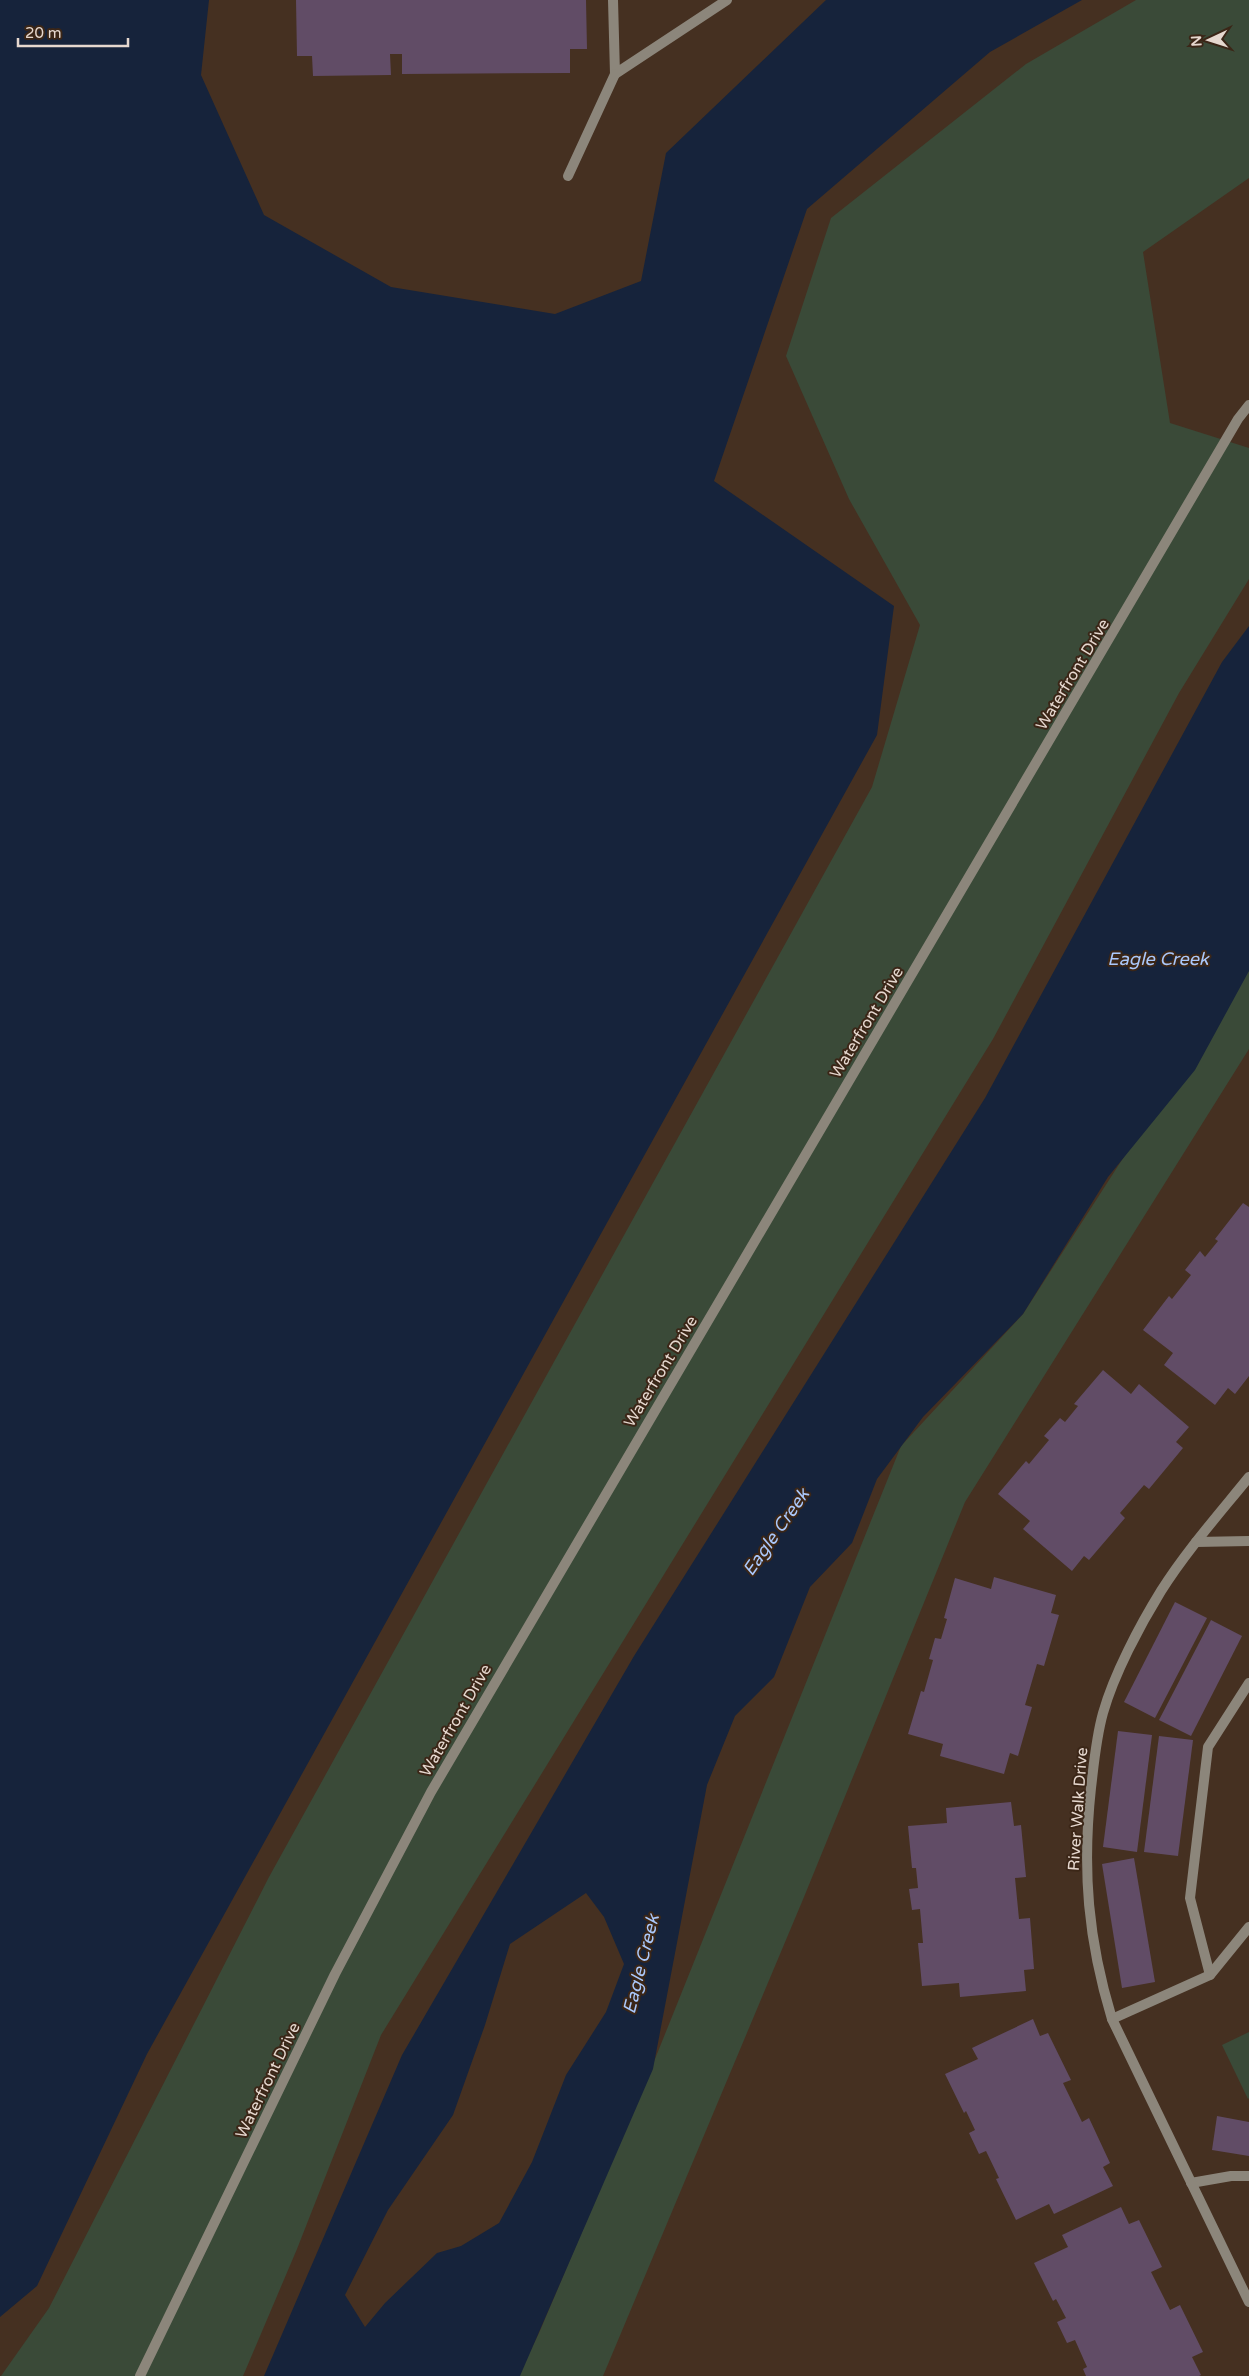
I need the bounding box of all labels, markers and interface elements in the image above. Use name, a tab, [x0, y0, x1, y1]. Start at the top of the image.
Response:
scale bar	[18, 15, 128, 47]
north arrow	[1184, 15, 1234, 65]
text: 20 m	[25, 24, 62, 42]
text: N	[1188, 35, 1205, 47]
street label: Waterfront Drive	[1032, 615, 1114, 734]
water label: Eagle Creek	[1107, 948, 1210, 970]
street label: Waterfront Drive	[826, 963, 908, 1082]
street label: Waterfront Drive	[620, 1312, 702, 1431]
water label: Eagle Creek	[738, 1483, 815, 1580]
street label: Waterfront Drive	[416, 1661, 496, 1780]
street label: River Walk Drive	[1064, 1747, 1092, 1872]
water label: Eagle Creek	[618, 1911, 664, 2016]
street label: Waterfront Drive	[231, 2019, 305, 2142]

